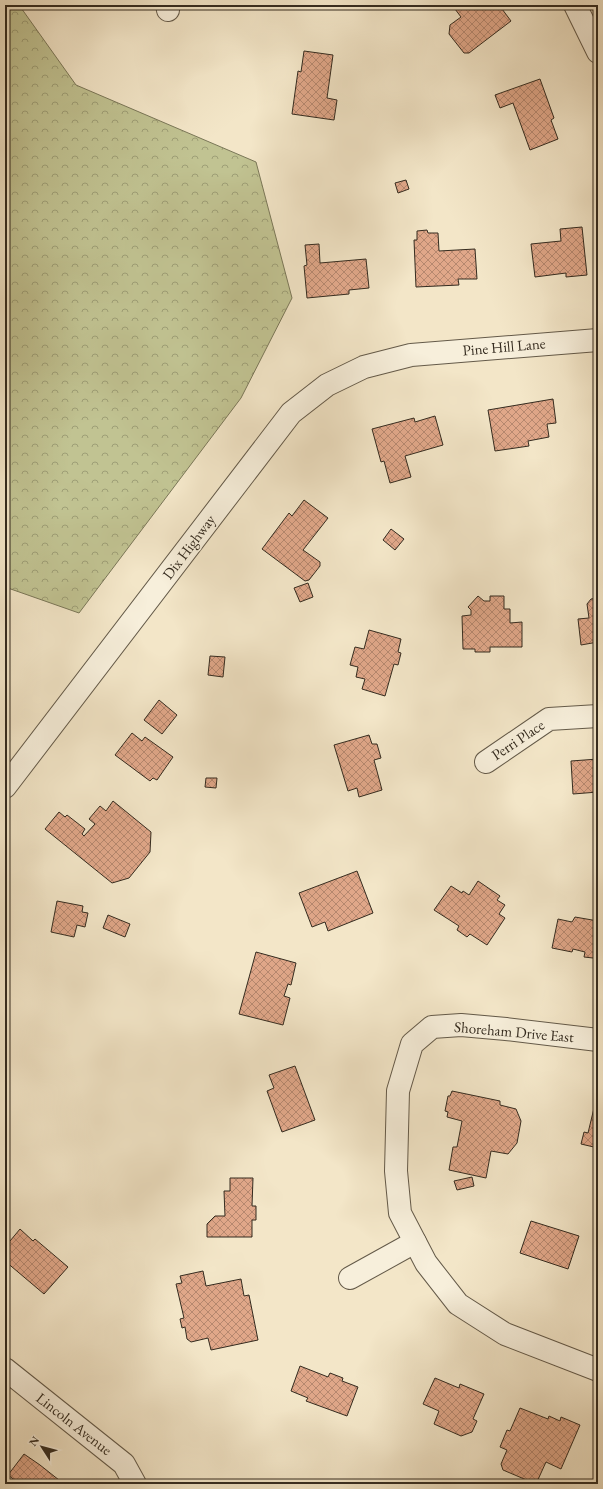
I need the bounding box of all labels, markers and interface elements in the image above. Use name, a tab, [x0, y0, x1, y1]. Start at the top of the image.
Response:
street label: Pine Hill Lane	[462, 333, 546, 360]
street label: Dix Highway	[158, 510, 219, 583]
street label: Perri Place	[488, 715, 548, 764]
street label: Shoreham Drive East	[453, 1017, 575, 1046]
street label: Lincoln Avenue	[33, 1388, 116, 1459]
north arrow	[22, 1427, 62, 1467]
text: N	[26, 1433, 42, 1449]

